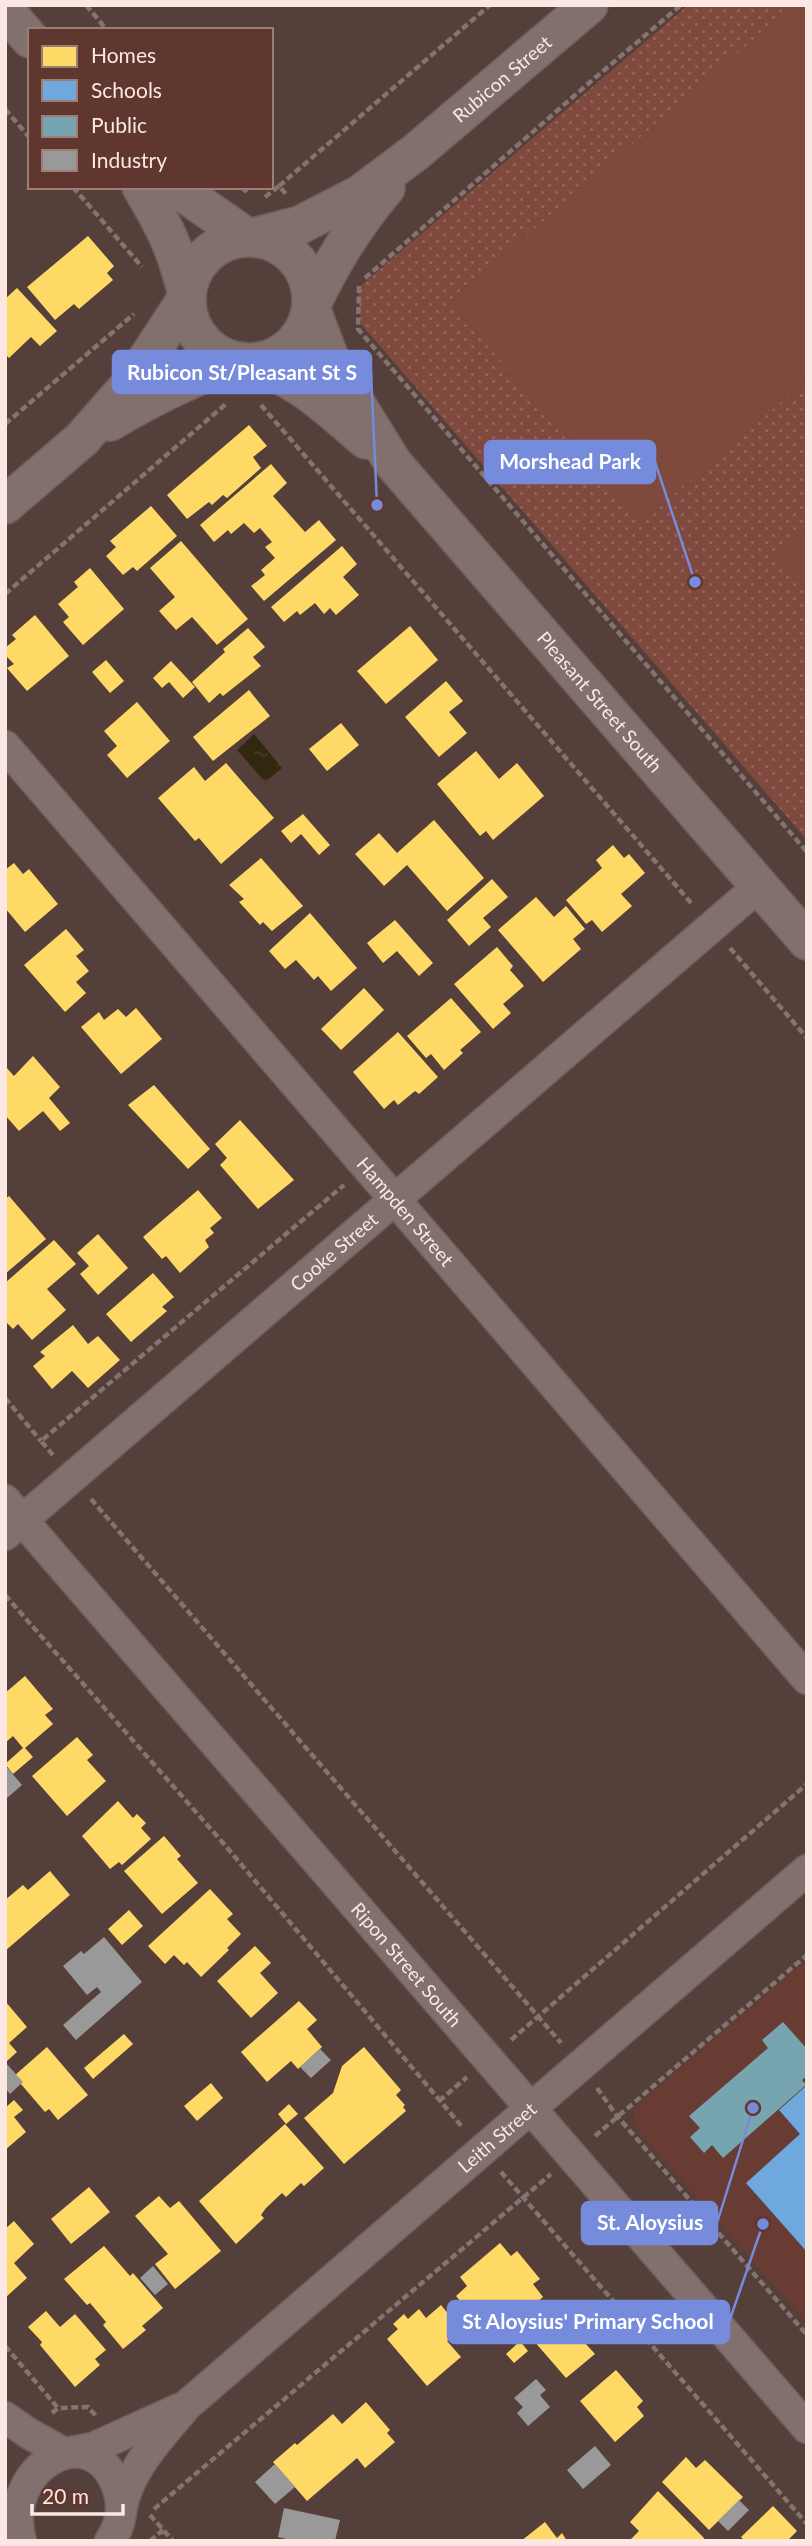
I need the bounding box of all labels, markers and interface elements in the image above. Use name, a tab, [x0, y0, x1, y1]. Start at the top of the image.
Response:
legend	[28, 28, 273, 189]
street label: Rubicon Street	[448, 30, 556, 127]
text: Homes	[91, 42, 156, 67]
text: Schools	[91, 77, 162, 102]
text: Public	[91, 112, 147, 137]
text: Industry	[91, 147, 167, 172]
callout: Rubicon St/Pleasant St S	[113, 351, 371, 393]
text: Rubicon St/Pleasant St S	[127, 359, 357, 384]
callout: Morshead Park	[485, 441, 655, 483]
text: Morshead Park	[499, 448, 642, 473]
street label: Pleasant Street South	[533, 626, 668, 777]
street label: Hampden Street	[353, 1152, 459, 1271]
street label: Cooke Street	[285, 1207, 382, 1296]
street label: Ripon Street South	[347, 1897, 467, 2031]
street label: Leith Street	[453, 2097, 541, 2177]
callout: St. Aloysius	[582, 2202, 717, 2244]
text: St. Aloysius	[597, 2209, 703, 2234]
callout: St Aloysius' Primary School	[448, 2301, 729, 2343]
text: St Aloysius' Primary School	[462, 2308, 714, 2333]
scale bar	[32, 2472, 122, 2516]
text: 20 m	[42, 2483, 89, 2508]

